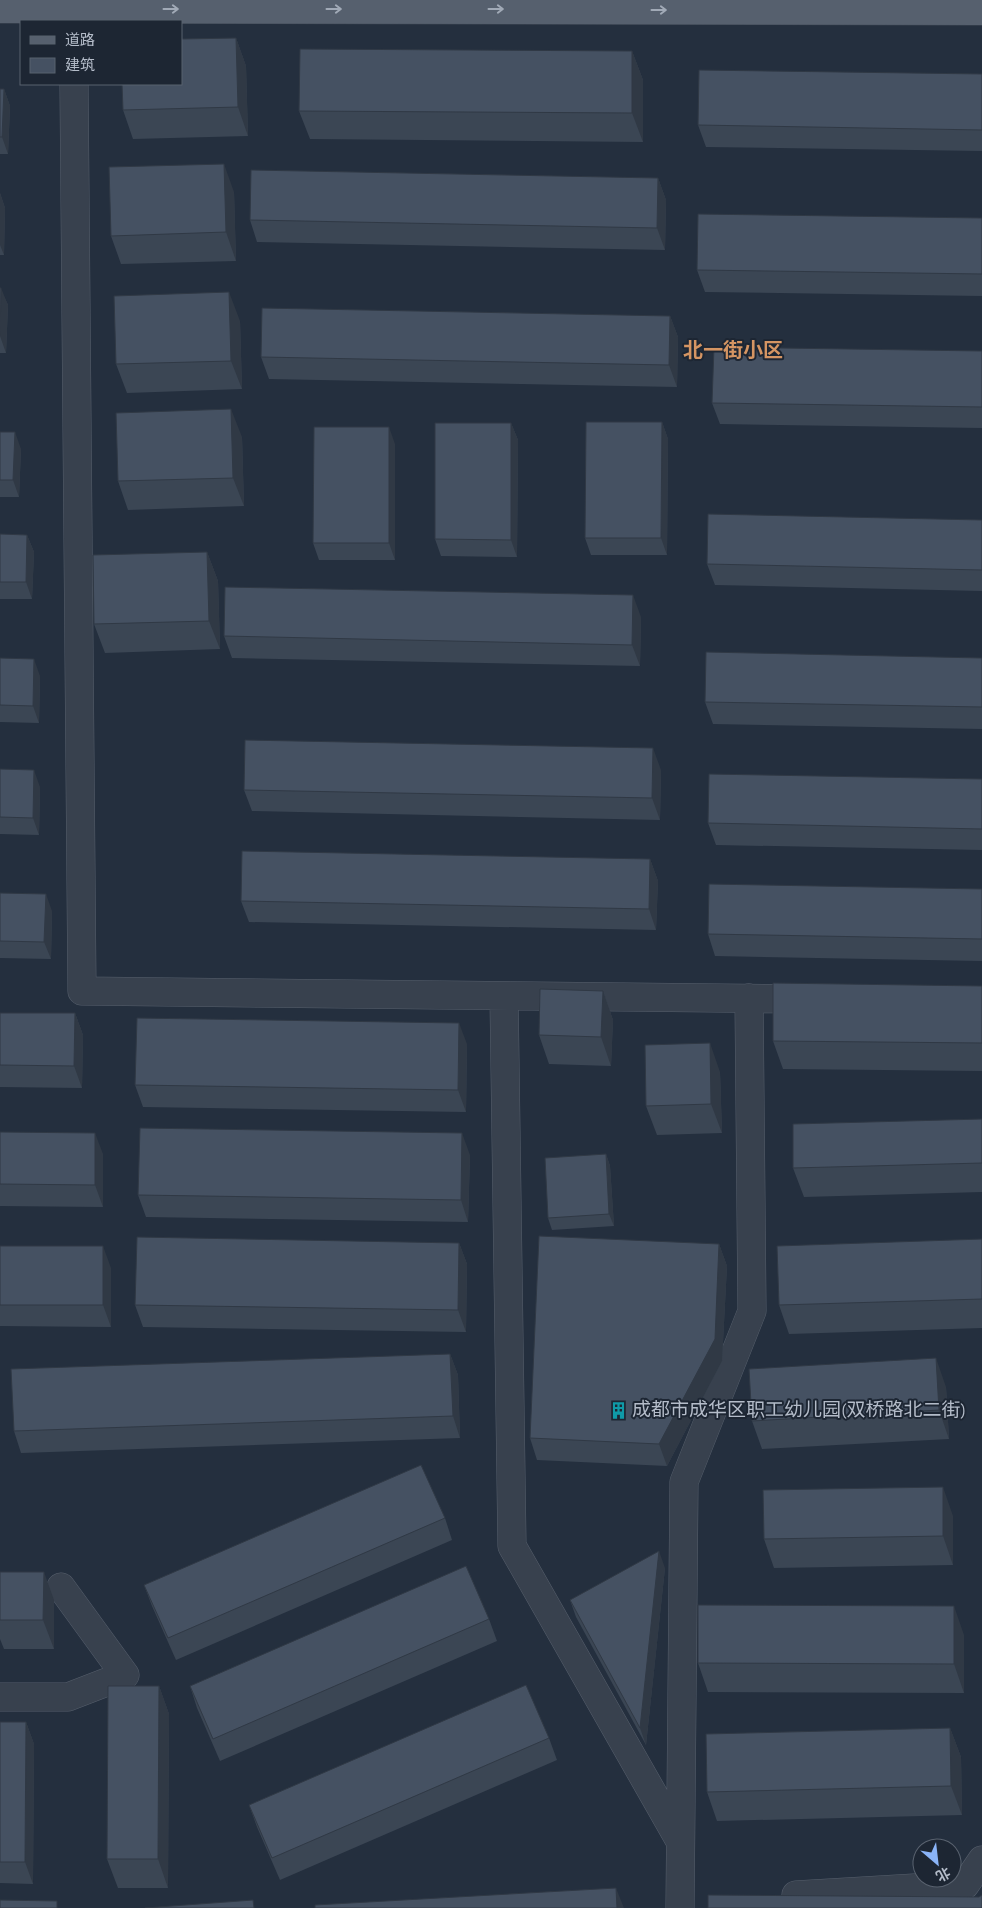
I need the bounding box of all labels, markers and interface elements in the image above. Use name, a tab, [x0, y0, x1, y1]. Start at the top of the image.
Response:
one-way arrow	[162, 4, 179, 14]
one-way arrow	[325, 4, 341, 14]
one-way arrow	[488, 5, 504, 14]
one-way arrow	[650, 5, 666, 15]
legend	[20, 20, 182, 85]
text: 道路	[65, 32, 95, 48]
text: 建筑	[65, 57, 95, 73]
district label: 北一街小区	[683, 339, 783, 361]
place label: 成都市成华区职工幼儿园(双桥路北二街)	[632, 1399, 966, 1420]
building icon: 成都市成华区职工幼儿园(双桥路北二街)	[608, 1400, 628, 1420]
north arrow	[912, 1838, 962, 1888]
text: 北	[933, 1864, 953, 1884]

